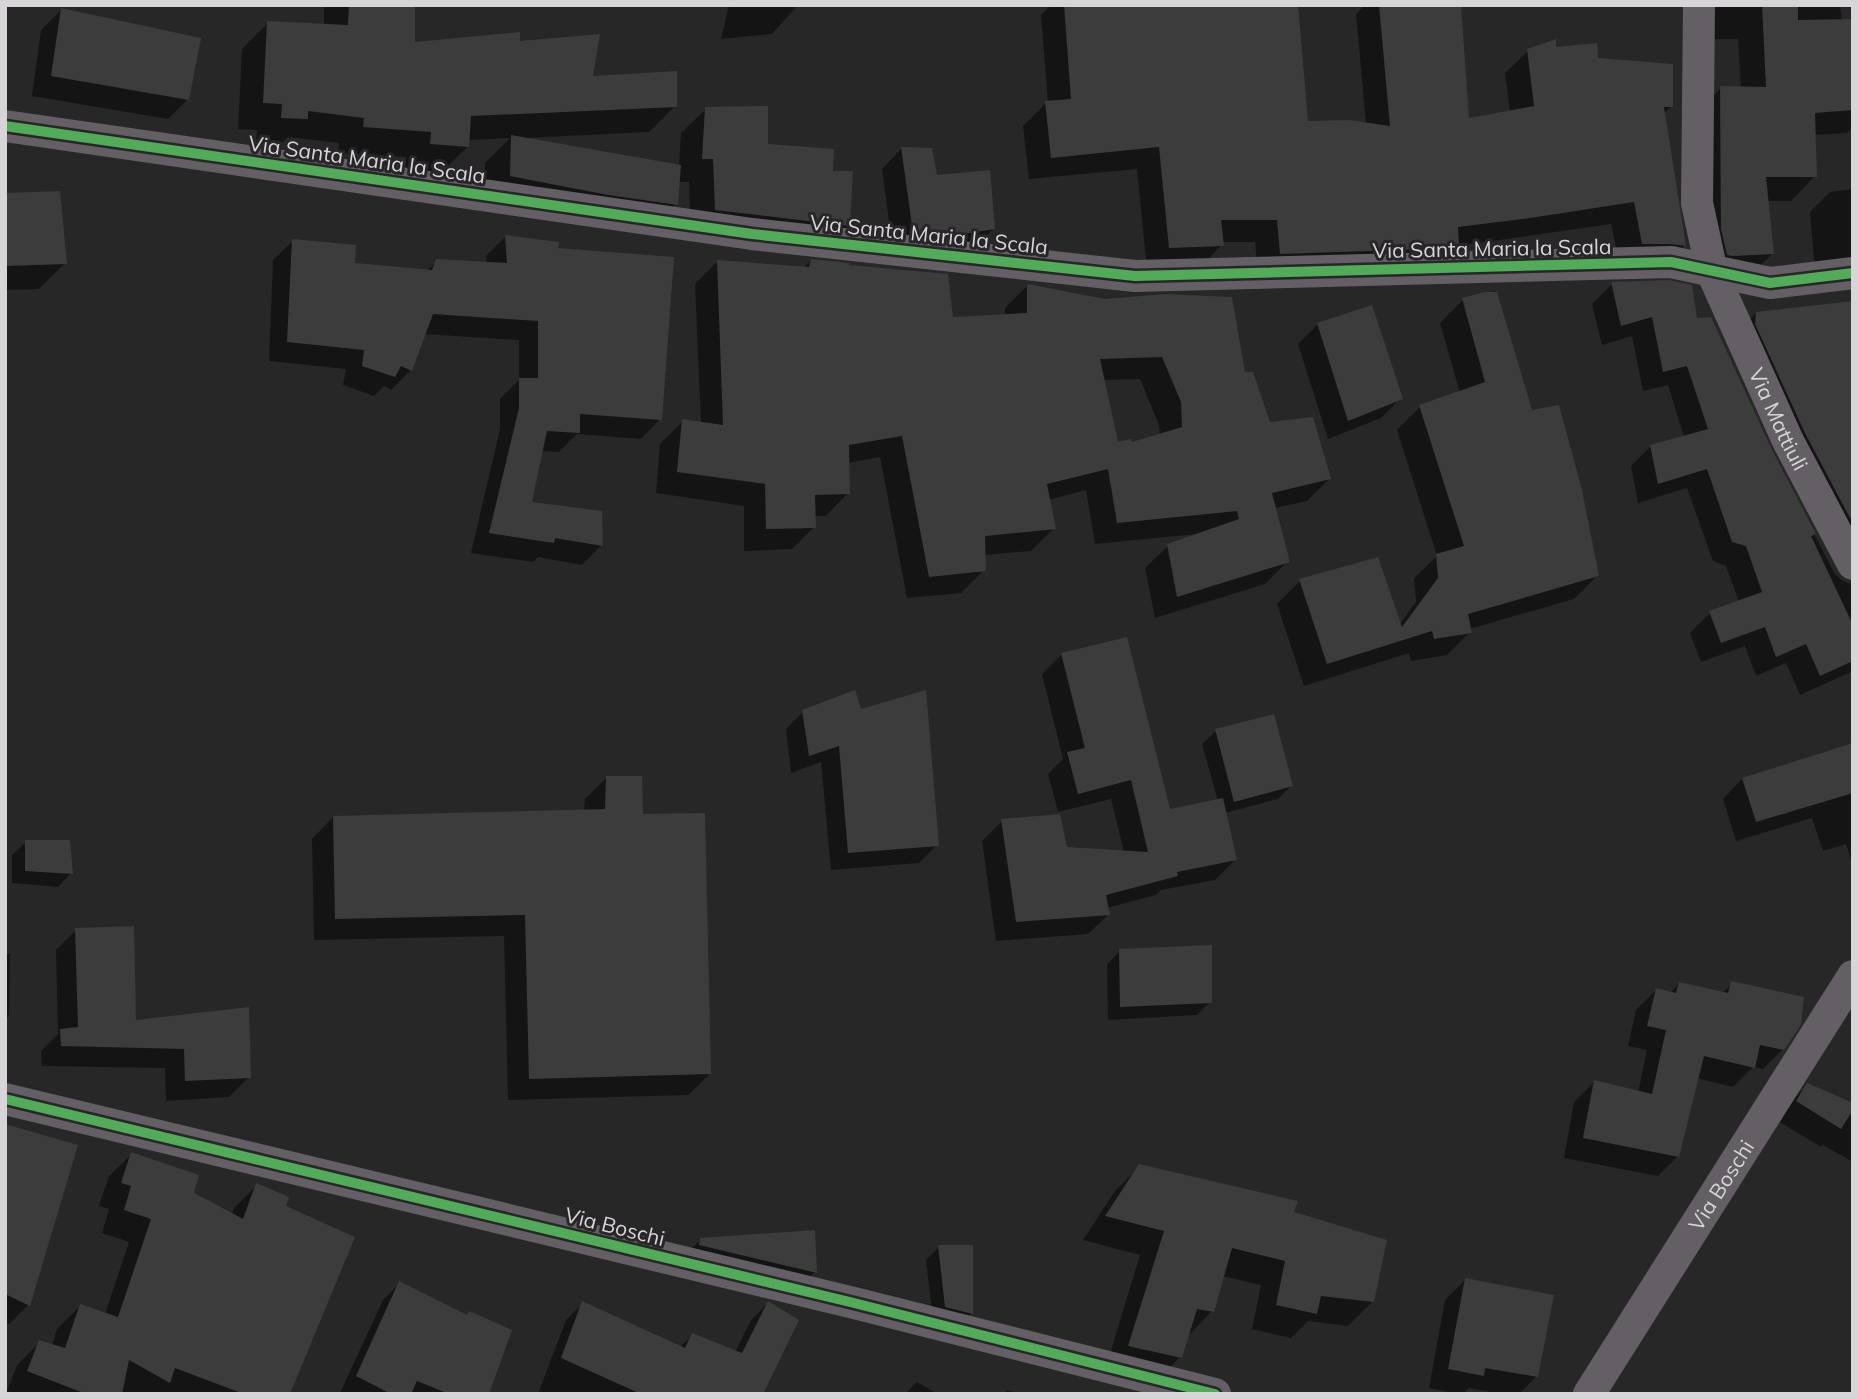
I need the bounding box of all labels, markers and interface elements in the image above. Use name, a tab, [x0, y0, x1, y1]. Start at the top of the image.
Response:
street label: Via Santa Maria la Scala	[247, 129, 487, 189]
street label: Via Santa Maria la Scala	[809, 209, 1049, 259]
street label: Via Santa Maria la Scala	[1372, 233, 1612, 263]
street label: Via Mattiuli	[1744, 364, 1814, 475]
street label: Via Boschi	[1683, 1135, 1759, 1235]
street label: Via Boschi	[562, 1201, 668, 1251]

